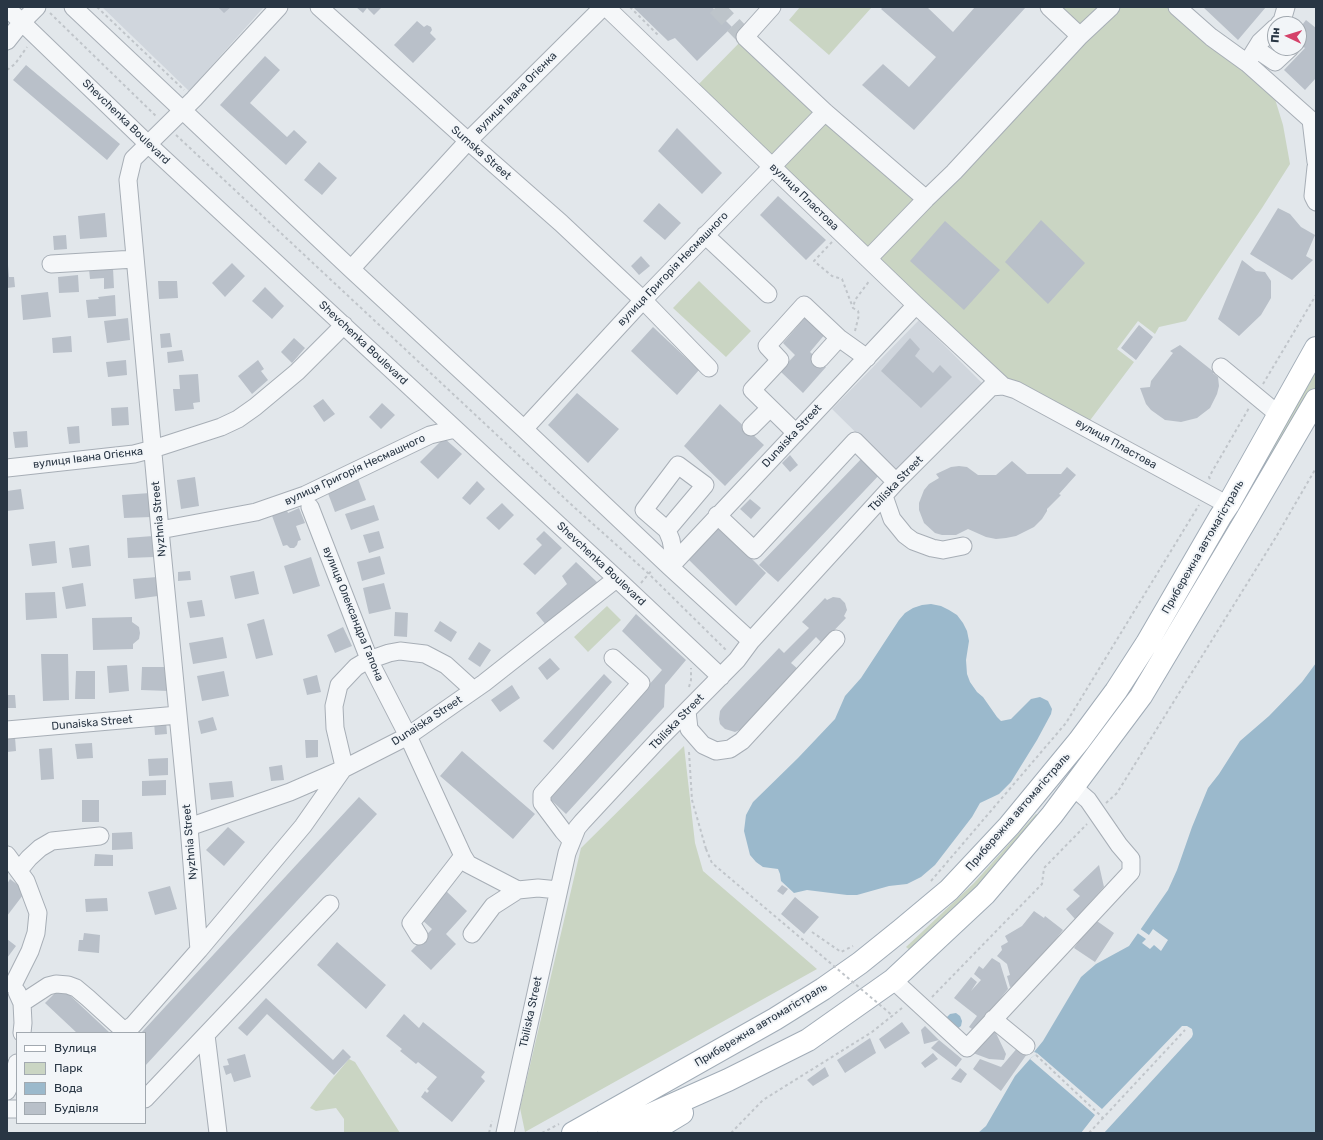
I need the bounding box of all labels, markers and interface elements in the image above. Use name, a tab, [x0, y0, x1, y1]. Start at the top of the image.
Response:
north arrow	[1267, 16, 1307, 56]
text: Пн	[1269, 27, 1283, 43]
street label: вулиця Івана Огієнка	[472, 49, 560, 137]
street label: Shevchenka Boulevard	[79, 77, 173, 167]
street label: Sumska Street	[448, 123, 514, 183]
street label: вулиця Пластова	[767, 161, 841, 233]
street label: вулиця Григорія Несмашного	[615, 209, 731, 329]
street label: Shevchenka Boulevard	[316, 298, 410, 388]
street label: Dunaiska Street	[759, 402, 825, 470]
street label: вулиця Пластова	[1073, 416, 1159, 472]
street label: вулиця Григорія Несмашного	[283, 432, 427, 508]
street label: вулиця Івана Огієнка	[32, 445, 144, 471]
street label: Tbiliska Street	[866, 453, 926, 515]
street label: Прибережна автомагістраль	[1159, 478, 1247, 616]
street label: Nyzhnia Street	[149, 481, 169, 557]
street label: Shevchenka Boulevard	[554, 519, 648, 609]
street label: вулиця Олександра Гапона	[320, 545, 386, 683]
street label: Tbiliska Street	[647, 691, 707, 753]
street label: Dunaiska Street	[389, 693, 465, 749]
street label: Dunaiska Street	[51, 713, 133, 733]
street label: Прибережна автомагістраль	[963, 750, 1073, 874]
street label: Nyzhnia Street	[180, 804, 200, 880]
street label: Tbiliska Street	[517, 975, 545, 1049]
street label: Прибережна автомагістраль	[692, 980, 830, 1070]
legend	[16, 1032, 146, 1124]
text: Вулиця	[54, 1041, 96, 1055]
text: Парк	[54, 1061, 83, 1075]
text: Вода	[54, 1081, 83, 1095]
text: Будівля	[54, 1101, 99, 1115]

